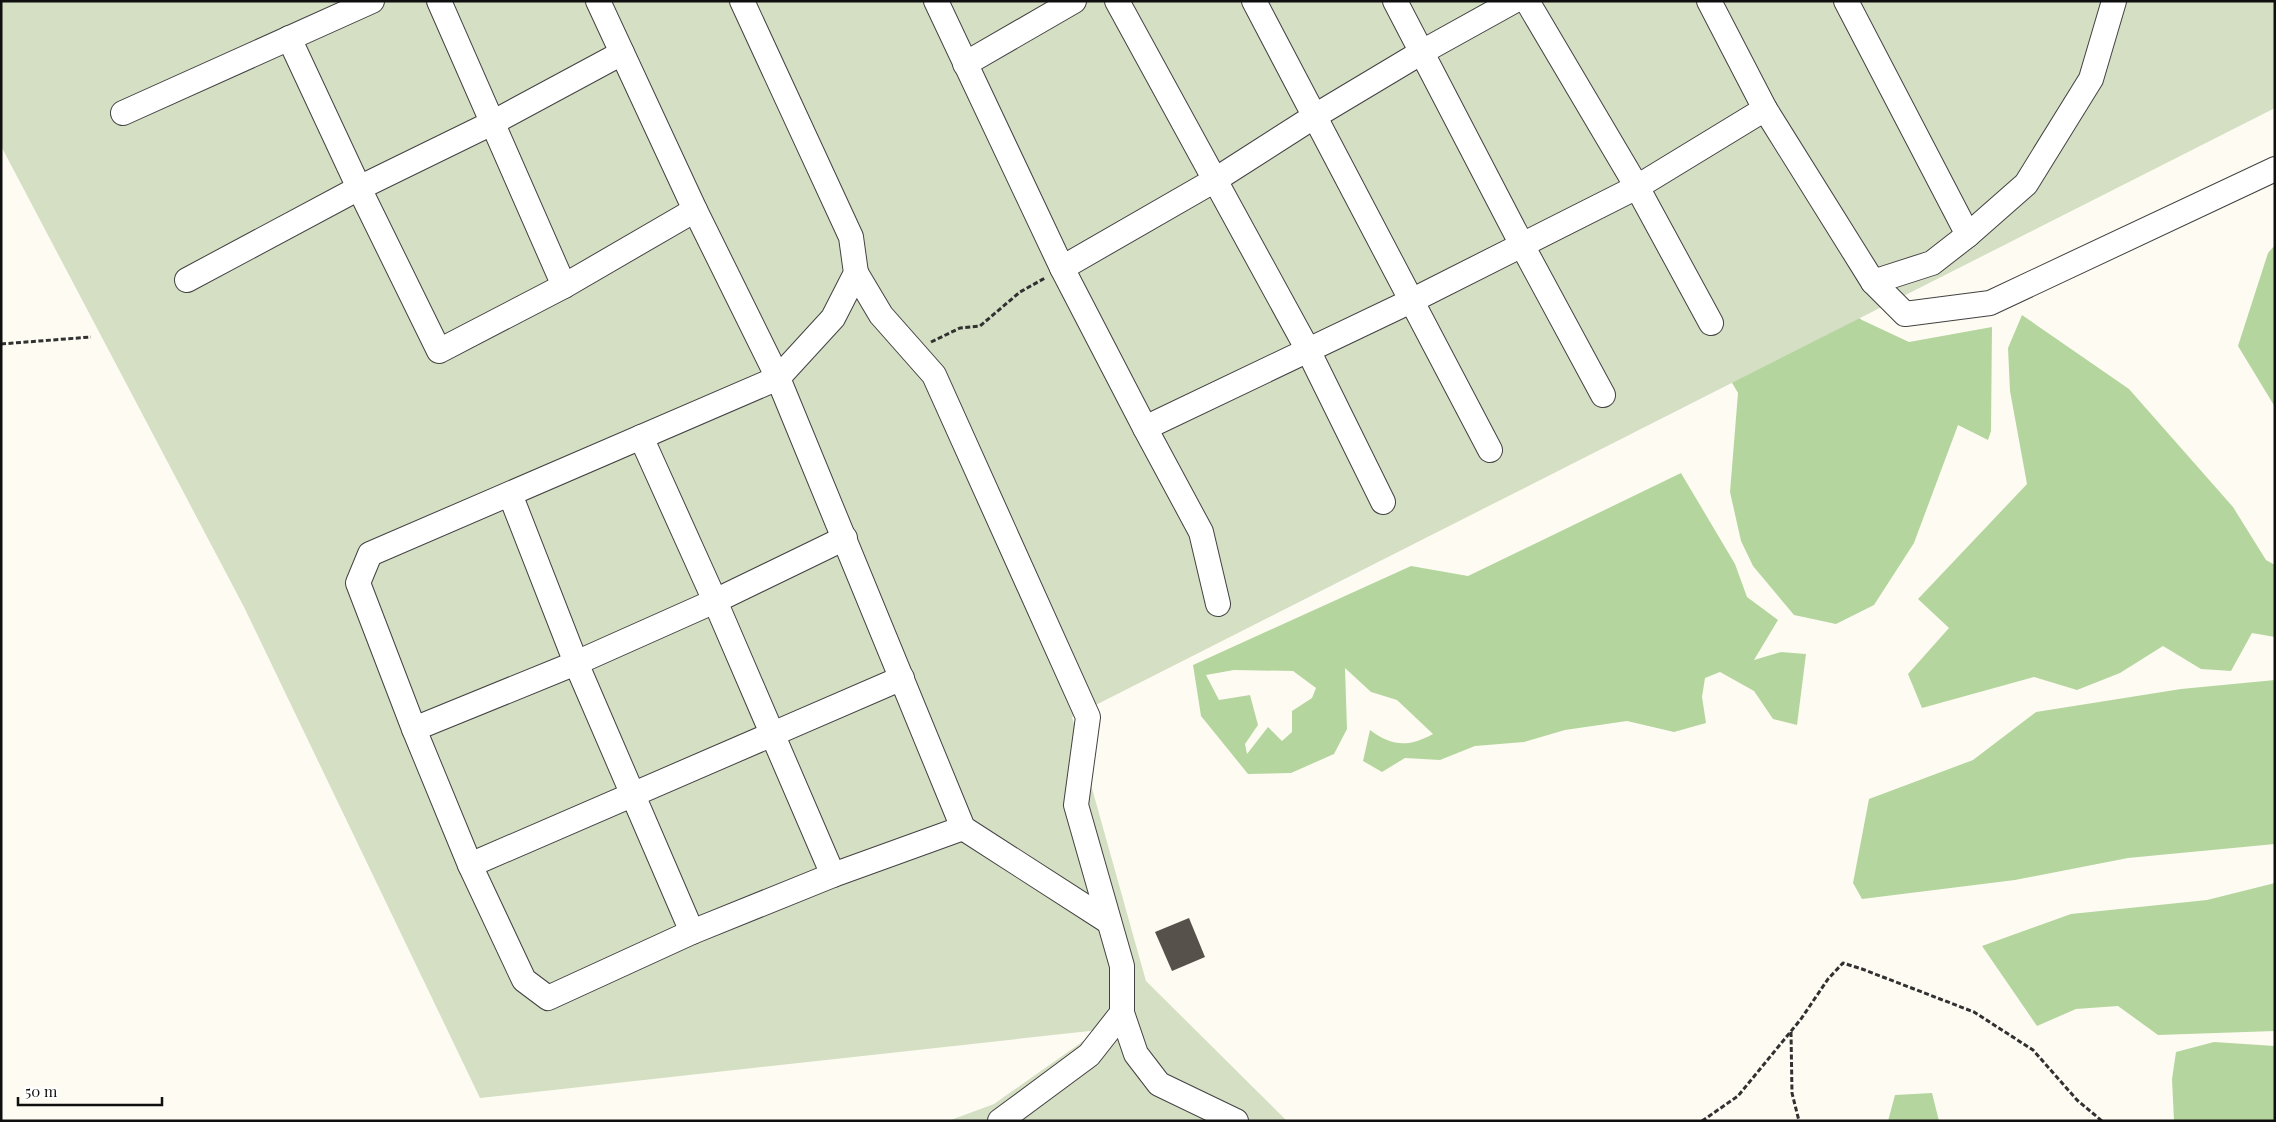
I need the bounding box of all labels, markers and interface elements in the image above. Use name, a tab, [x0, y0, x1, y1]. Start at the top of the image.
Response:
scale bar	[18, 1074, 161, 1106]
text: 50 m	[25, 1081, 58, 1101]

